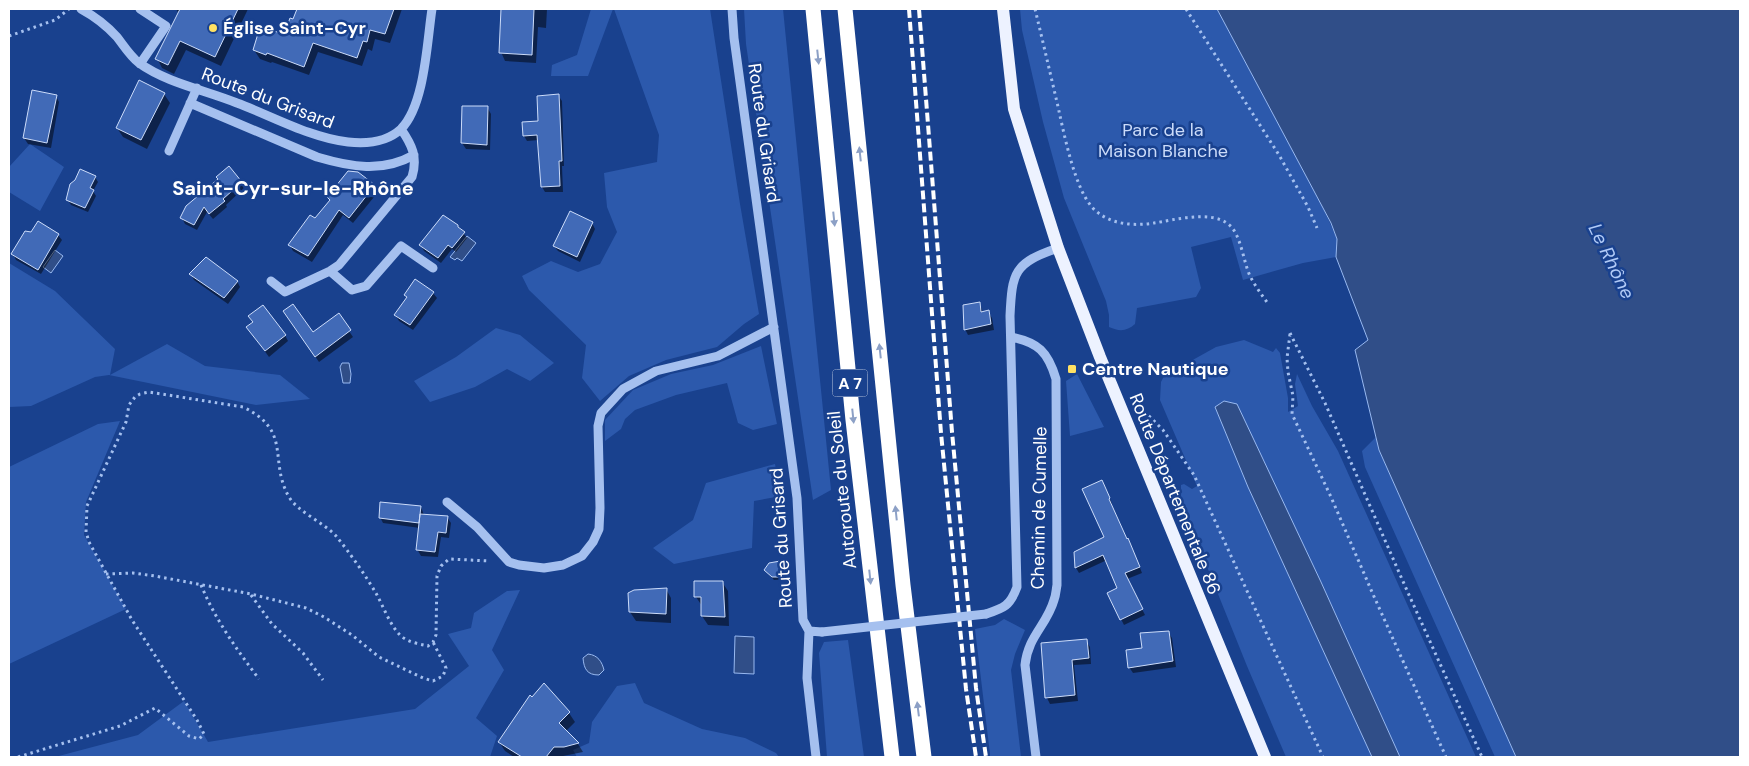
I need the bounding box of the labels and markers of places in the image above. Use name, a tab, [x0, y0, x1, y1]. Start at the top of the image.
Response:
place label: Église Saint-Cyr	[223, 16, 366, 40]
marker: Église Saint-Cyr	[207, 22, 219, 34]
place label: Centre Nautique	[1082, 357, 1229, 381]
marker: Centre Nautique	[1066, 363, 1078, 375]

